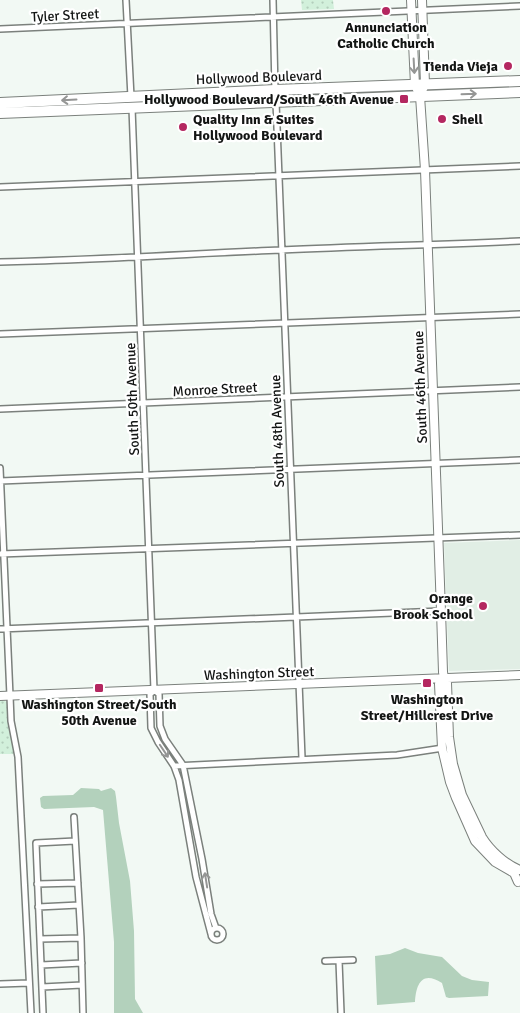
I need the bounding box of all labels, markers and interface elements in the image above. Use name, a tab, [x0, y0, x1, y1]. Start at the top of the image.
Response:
street label: Tyler Street	[31, 5, 100, 26]
marker: Annunciation Catholic Church	[380, 5, 392, 17]
place label: Annunciation Catholic Church	[337, 19, 435, 52]
one-way arrow	[409, 58, 418, 74]
place label: Tienda Vieja	[423, 58, 498, 75]
marker: Tienda Vieja	[502, 60, 514, 72]
street label: Hollywood Boulevard	[196, 67, 322, 88]
one-way arrow	[460, 89, 476, 99]
place label: Hollywood Boulevard/South 46th Avenue	[144, 91, 394, 108]
marker: Hollywood Boulevard/South 46th Avenue	[398, 93, 410, 105]
one-way arrow	[61, 95, 77, 104]
place label: Quality Inn & Suites Hollywood Boulevard	[193, 111, 323, 144]
place label: Shell	[452, 111, 484, 128]
marker: Shell	[436, 113, 448, 125]
marker: Quality Inn & Suites Hollywood Boulevard	[177, 121, 189, 133]
street label: South 46th Avenue	[410, 330, 431, 444]
street label: South 50th Avenue	[122, 342, 143, 456]
street label: South 48th Avenue	[267, 374, 288, 488]
street label: Monroe Street	[172, 379, 258, 400]
place label: Orange Brook School	[393, 590, 474, 623]
marker: Orange Brook School	[477, 600, 489, 612]
street label: Washington Street	[204, 663, 315, 684]
marker: Washington Street/Hillcrest Drive	[421, 677, 433, 689]
marker: Washington Street/South 50th Avenue	[93, 682, 105, 694]
place label: Washington Street/Hillcrest Drive	[361, 691, 493, 724]
place label: Washington Street/South 50th Avenue	[21, 696, 177, 729]
one-way arrow	[159, 744, 169, 758]
one-way arrow	[200, 873, 210, 889]

